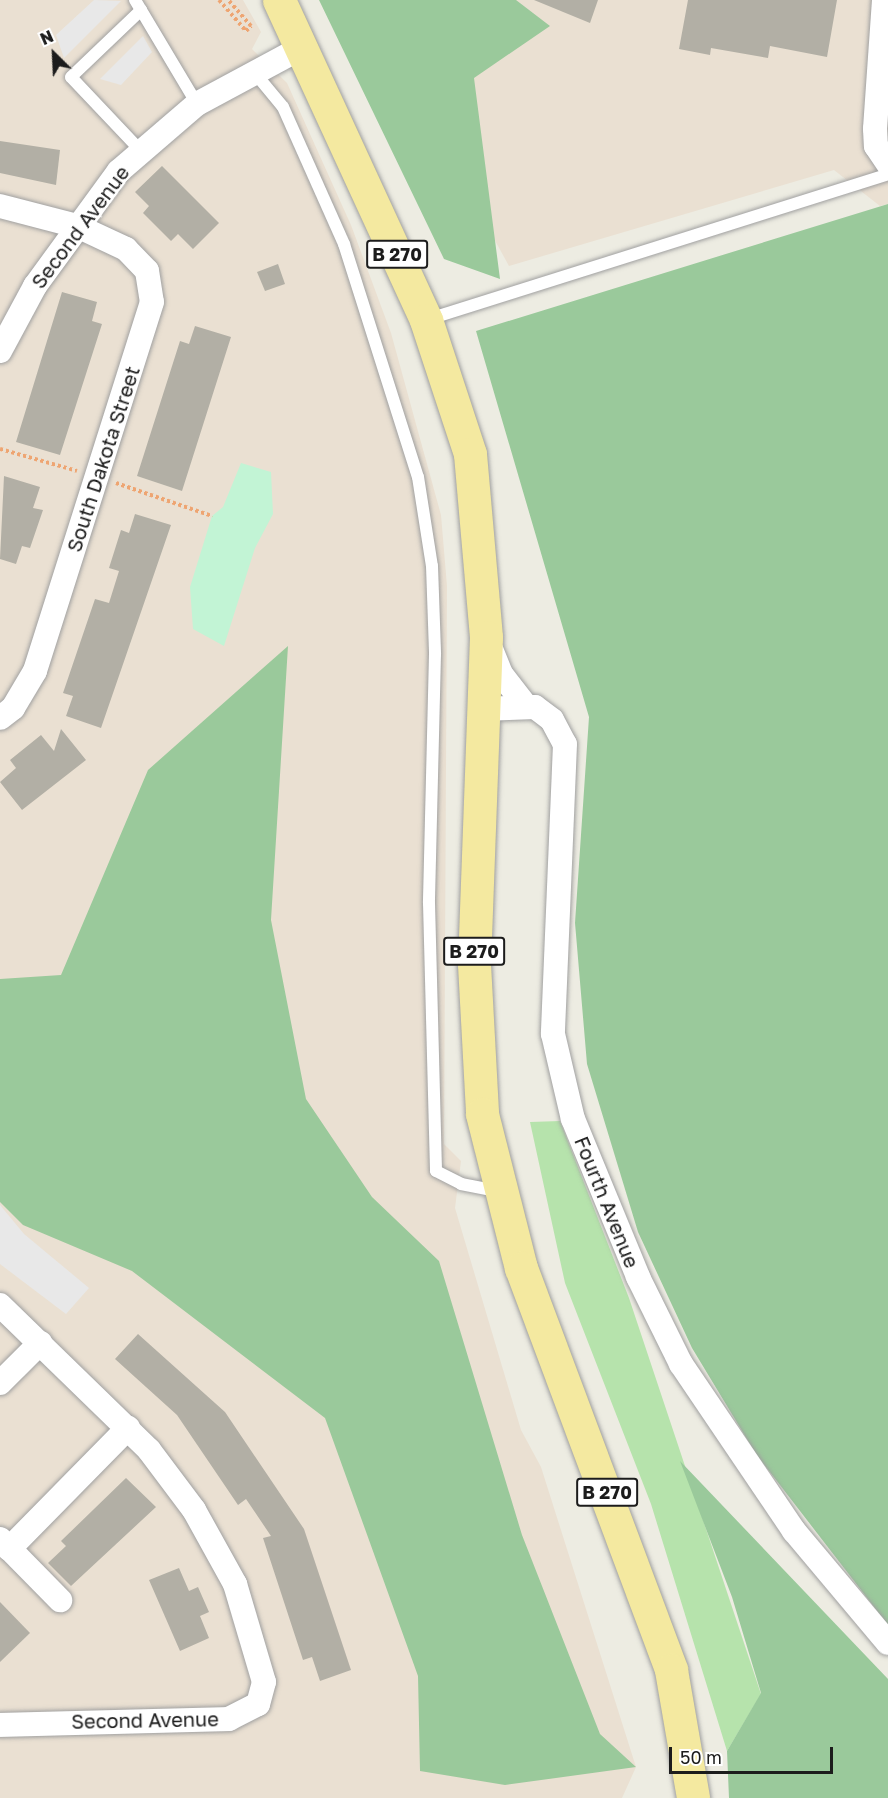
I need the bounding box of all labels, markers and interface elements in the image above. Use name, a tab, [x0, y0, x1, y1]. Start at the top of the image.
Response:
north arrow	[24, 24, 84, 84]
text: N	[37, 26, 56, 49]
street label: Second Avenue	[26, 161, 134, 293]
road number: B 270	[366, 239, 428, 269]
street label: South Dakota Street	[62, 363, 144, 555]
road number: B 270	[442, 936, 506, 966]
street label: Fourth Avenue	[570, 1133, 644, 1271]
road number: B 270	[576, 1477, 638, 1507]
street label: Second Avenue	[71, 1707, 219, 1733]
scale bar	[672, 1735, 836, 1773]
text: 50 m	[680, 1746, 722, 1768]

